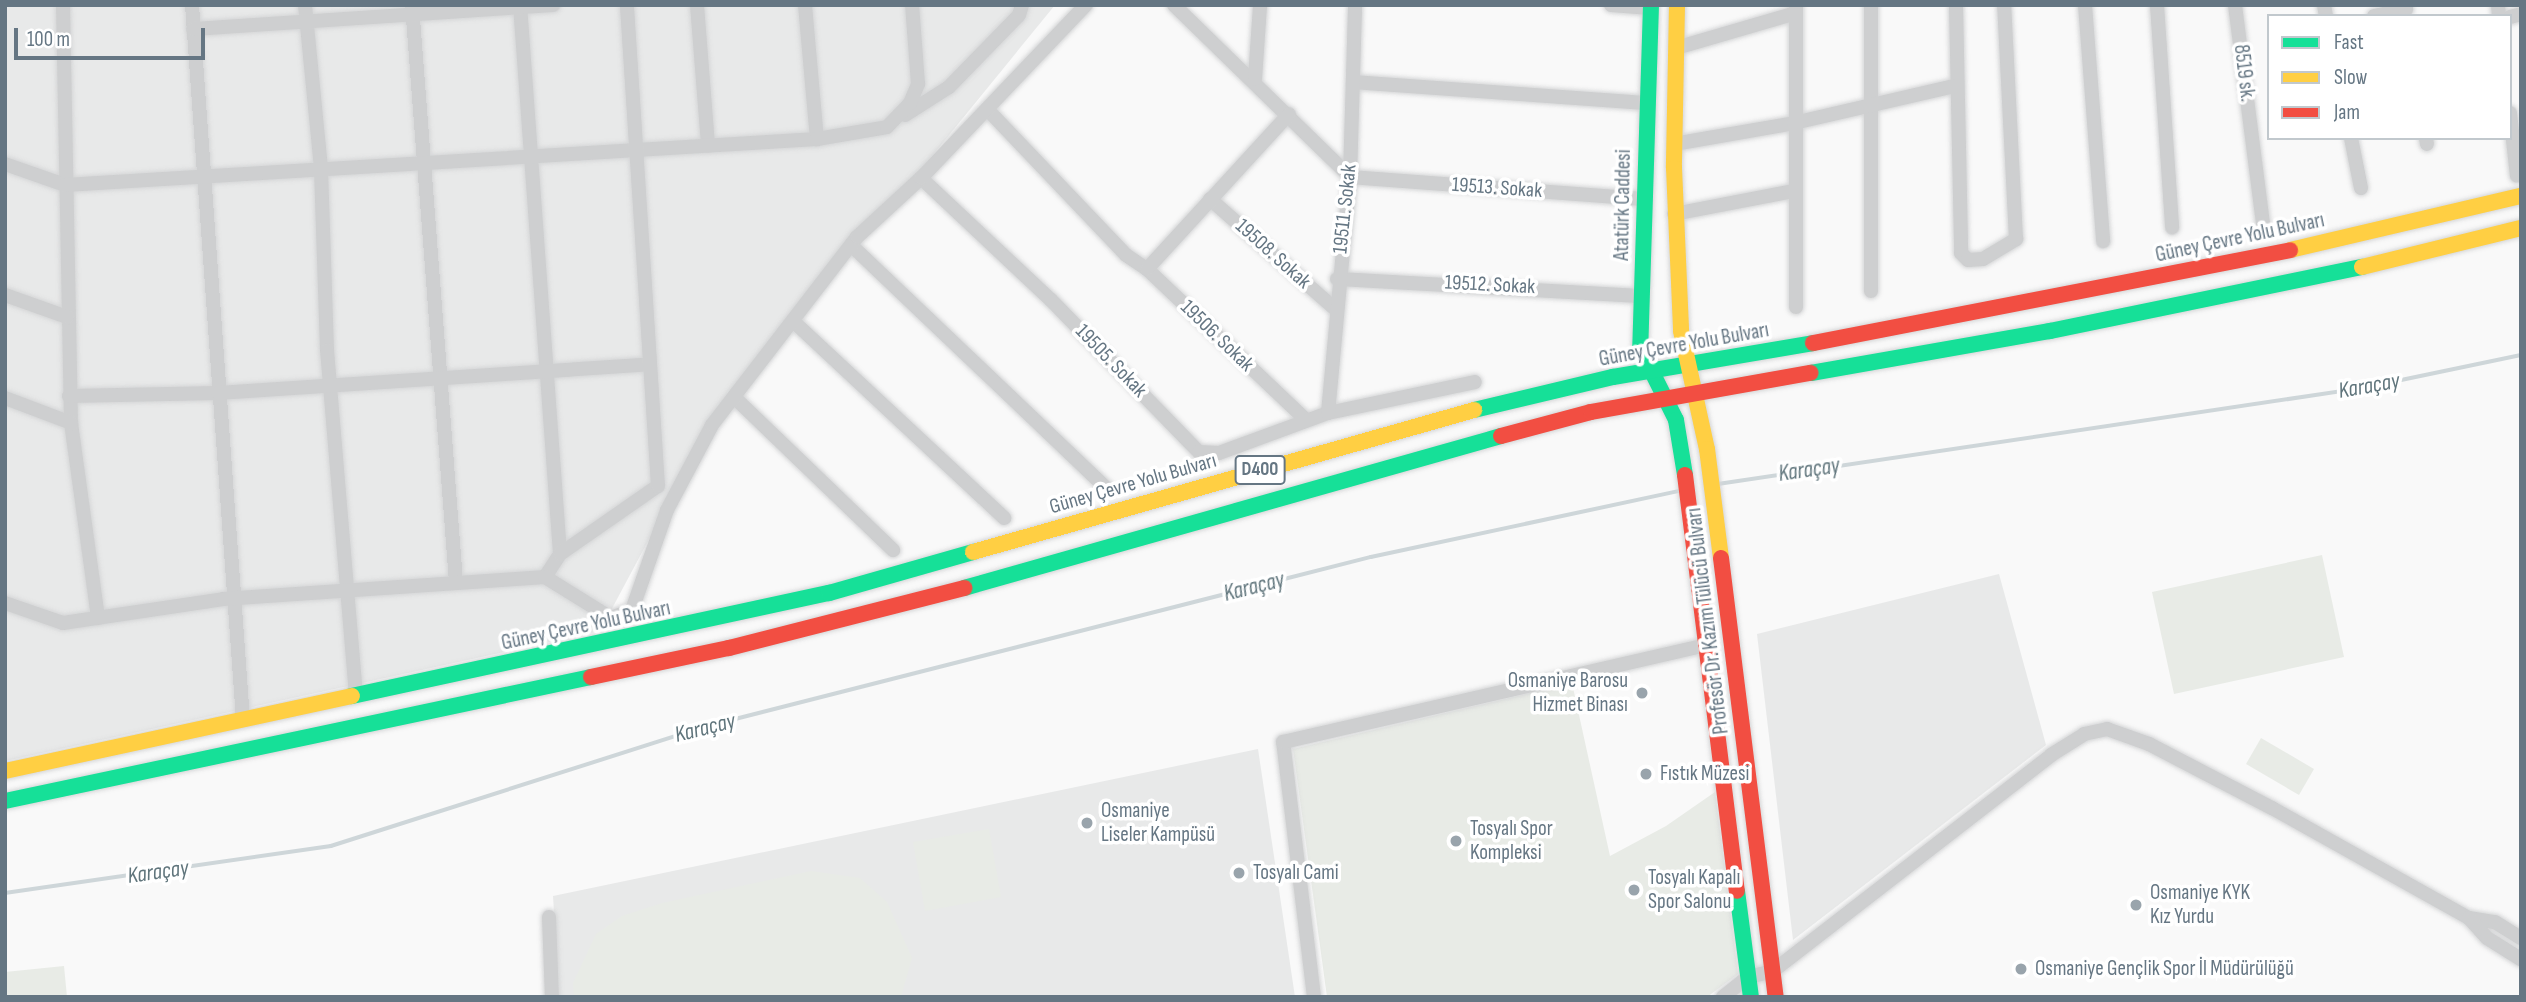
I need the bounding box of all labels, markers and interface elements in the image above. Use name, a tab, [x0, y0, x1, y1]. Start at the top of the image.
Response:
scale bar	[18, 14, 208, 58]
legend	[2267, 14, 2512, 140]
text: 100 m	[27, 27, 70, 52]
text: Fast	[2334, 30, 2364, 55]
street label: 8519 sk.	[2228, 43, 2260, 103]
text: Slow	[2334, 65, 2367, 90]
text: Jam	[2334, 100, 2360, 125]
street label: Atatürk Caddesi	[1609, 149, 1637, 261]
street label: 19511. Sokak	[1328, 163, 1362, 255]
street label: 19513. Sokak	[1451, 172, 1543, 204]
street label: Güney Çevre Yolu Bulvarı	[2153, 208, 2327, 268]
street label: 19508. Sokak	[1230, 214, 1316, 294]
street label: 19512. Sokak	[1444, 270, 1536, 300]
street label: 19506. Sokak	[1175, 295, 1259, 377]
street label: Güney Çevre Yolu Bulvarı	[1597, 318, 1771, 372]
street label: 19505. Sokak	[1070, 319, 1152, 403]
water label: Karaçay	[2336, 367, 2402, 405]
street label: Güney Çevre Yolu Bulvarı	[1047, 448, 1219, 520]
water label: Karaçay	[1777, 452, 1841, 488]
road number: D400	[1234, 454, 1286, 485]
street label: Profesör Dr. Kazım Tülücü Bulvarı	[1682, 506, 1734, 736]
water label: Karaçay	[1221, 566, 1287, 608]
street label: Güney Çevre Yolu Bulvarı	[499, 596, 673, 656]
place label: Osmaniye Barosu Hizmet Binası	[1508, 668, 1628, 718]
marker: Osmaniye Barosu Hizmet Binası	[1634, 685, 1650, 701]
water label: Karaçay	[672, 707, 738, 749]
place label: Fıstık Müzesi	[1660, 761, 1749, 787]
marker: Fıstık Müzesi	[1638, 766, 1654, 782]
place label: Osmaniye Liseler Kampüsü	[1101, 798, 1215, 848]
marker: Osmaniye Liseler Kampüsü	[1079, 815, 1095, 831]
place label: Tosyalı Spor Kompleksi	[1470, 816, 1553, 866]
marker: Tosyalı Spor Kompleksi	[1448, 833, 1464, 849]
water label: Karaçay	[126, 854, 190, 890]
place label: Tosyalı Cami	[1253, 860, 1339, 886]
marker: Tosyalı Cami	[1231, 865, 1247, 881]
place label: Tosyalı Kapalı Spor Salonu	[1648, 865, 1740, 915]
place label: Osmaniye KYK Kız Yurdu	[2150, 880, 2250, 930]
marker: Tosyalı Kapalı Spor Salonu	[1626, 882, 1642, 898]
marker: Osmaniye KYK Kız Yurdu	[2128, 897, 2144, 913]
place label: Osmaniye Gençlik Spor İl Müdürülüğü	[2035, 956, 2294, 982]
marker: Osmaniye Gençlik Spor İl Müdürülüğü	[2013, 961, 2029, 977]

